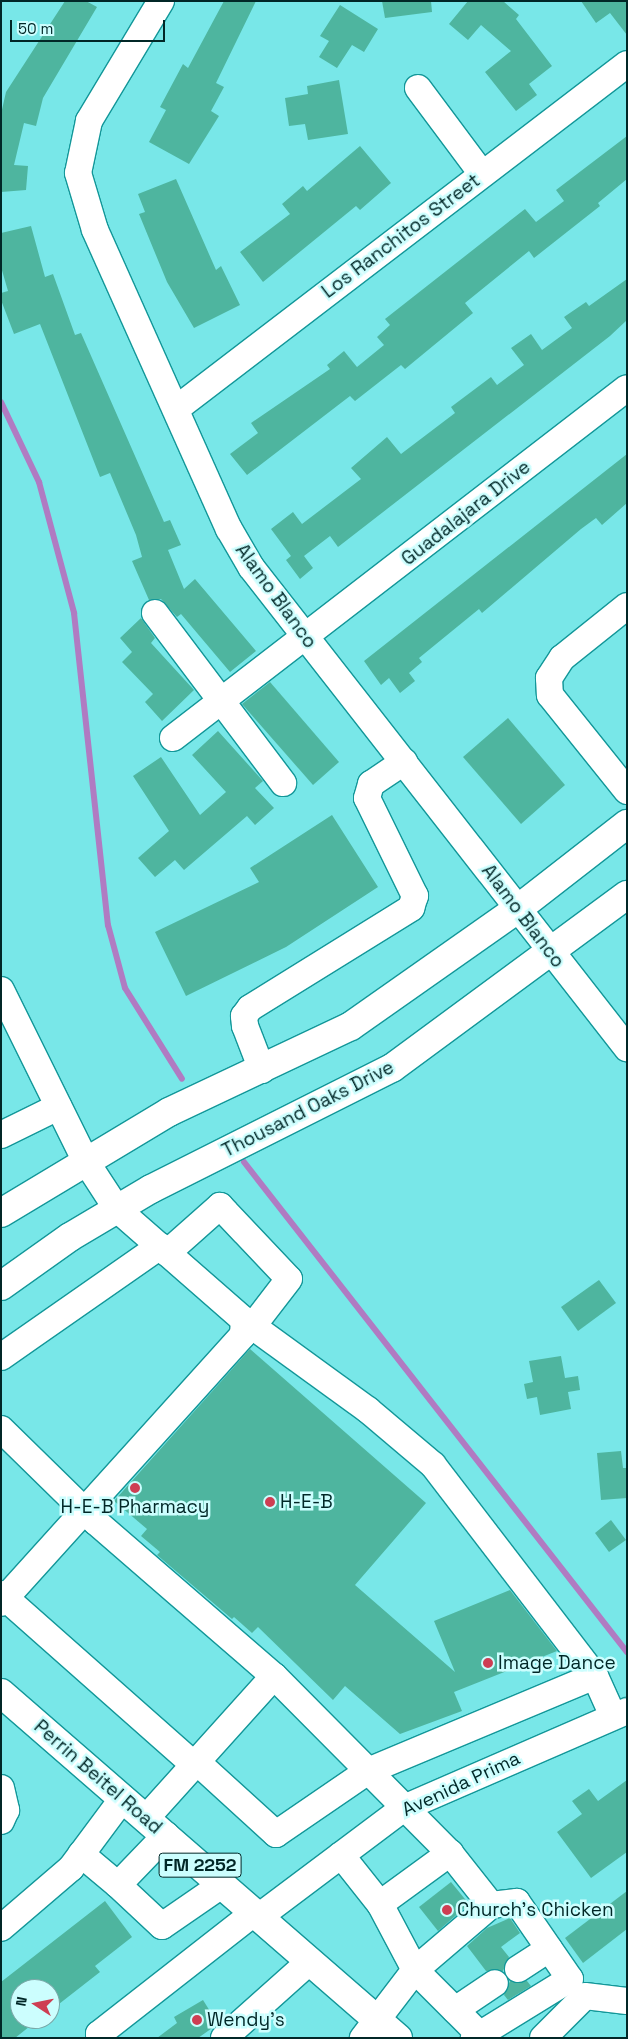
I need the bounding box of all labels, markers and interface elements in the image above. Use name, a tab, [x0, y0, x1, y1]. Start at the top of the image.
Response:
scale bar	[12, 10, 168, 42]
text: 50 m	[18, 19, 53, 38]
street label: Los Ranchitos Street	[317, 169, 485, 303]
street label: Guadalajara Drive	[397, 456, 535, 570]
street label: Alamo Blanco	[231, 539, 321, 653]
street label: Alamo Blanco	[477, 860, 569, 972]
street label: Thousand Oaks Drive	[218, 1056, 398, 1162]
marker: H-E-B Pharmacy	[129, 1482, 141, 1494]
place label: H-E-B	[280, 1491, 333, 1513]
place label: H-E-B Pharmacy	[61, 1496, 209, 1518]
marker: H-E-B	[264, 1496, 276, 1508]
place label: Image Dance	[498, 1652, 616, 1674]
marker: Image Dance	[482, 1657, 494, 1669]
street label: Perrin Beitel Road	[29, 1715, 167, 1839]
street label: Avenida Prima	[398, 1747, 524, 1821]
road number: FM 2252	[158, 1850, 242, 1880]
place label: Church's Chicken	[457, 1899, 614, 1921]
marker: Church's Chicken	[441, 1904, 453, 1916]
north arrow	[10, 1979, 60, 2029]
text: N	[12, 1995, 31, 2008]
place label: Wendy's	[207, 2009, 285, 2031]
marker: Wendy's	[191, 2014, 203, 2026]

